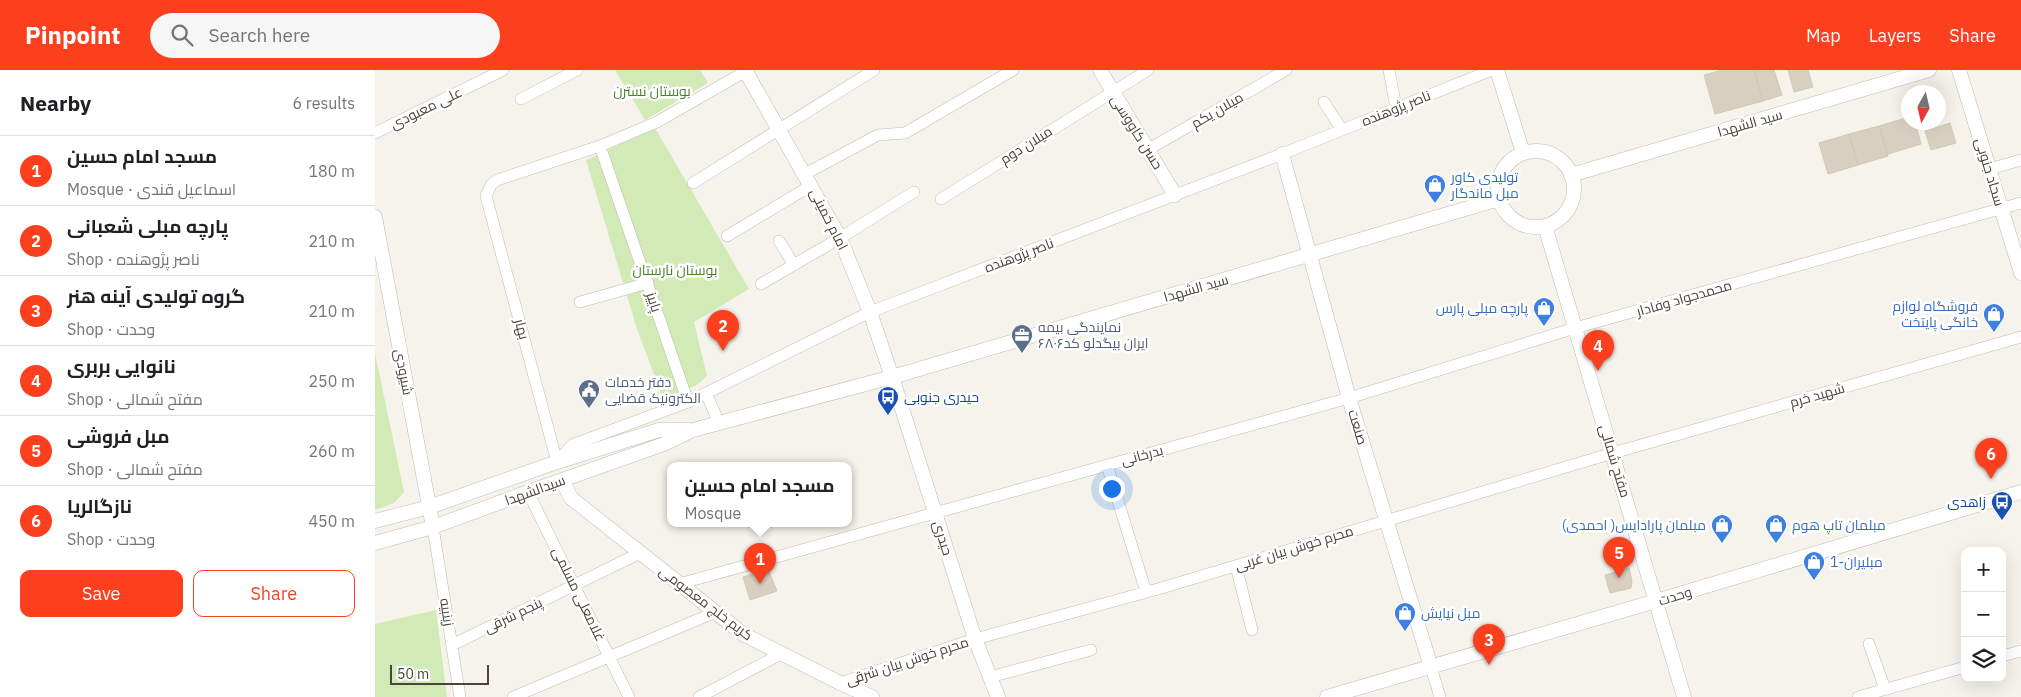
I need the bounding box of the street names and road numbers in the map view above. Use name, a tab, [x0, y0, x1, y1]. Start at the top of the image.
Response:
street label: علی معبودی	[387, 83, 465, 133]
street label: ناصر پژوهنده	[1359, 86, 1434, 131]
street label: میلان یکم	[1188, 88, 1247, 133]
street label: حسن کاووسی	[1107, 91, 1167, 173]
street label: سید الشهدا	[1715, 105, 1785, 141]
street label: میلان دوم	[997, 122, 1056, 169]
street label: سجاد جنوبی	[1971, 136, 2009, 208]
street label: امام خمینی	[805, 185, 852, 253]
street label: ناصر پژوهنده	[982, 234, 1057, 277]
street label: سید الشهدا	[1161, 270, 1231, 306]
street label: محمدجواد وفادار	[1633, 276, 1734, 321]
street label: پاییز	[641, 289, 666, 315]
street label: بهار	[510, 316, 533, 341]
street label: شیرودی	[391, 347, 417, 397]
street label: شهید خرم	[1787, 379, 1847, 412]
street label: صنعت	[1344, 407, 1372, 447]
street label: مفتح شمالی	[1595, 422, 1635, 500]
street label: بدرخانی	[1119, 441, 1165, 469]
street label: سیدالشهدا	[502, 471, 568, 509]
street label: حیدری	[929, 518, 957, 558]
street label: محرم خوش بیان غربی	[1233, 521, 1356, 576]
street label: غلامعلی مسلمی	[548, 544, 610, 644]
street label: کریم خلج معصومی	[655, 562, 756, 645]
street label: وحدت	[1656, 582, 1694, 610]
street label: پنجم شرقی	[481, 593, 546, 638]
street label: زینبیه	[436, 597, 458, 627]
street label: محرم خوش بیان شرقی	[843, 633, 971, 690]

